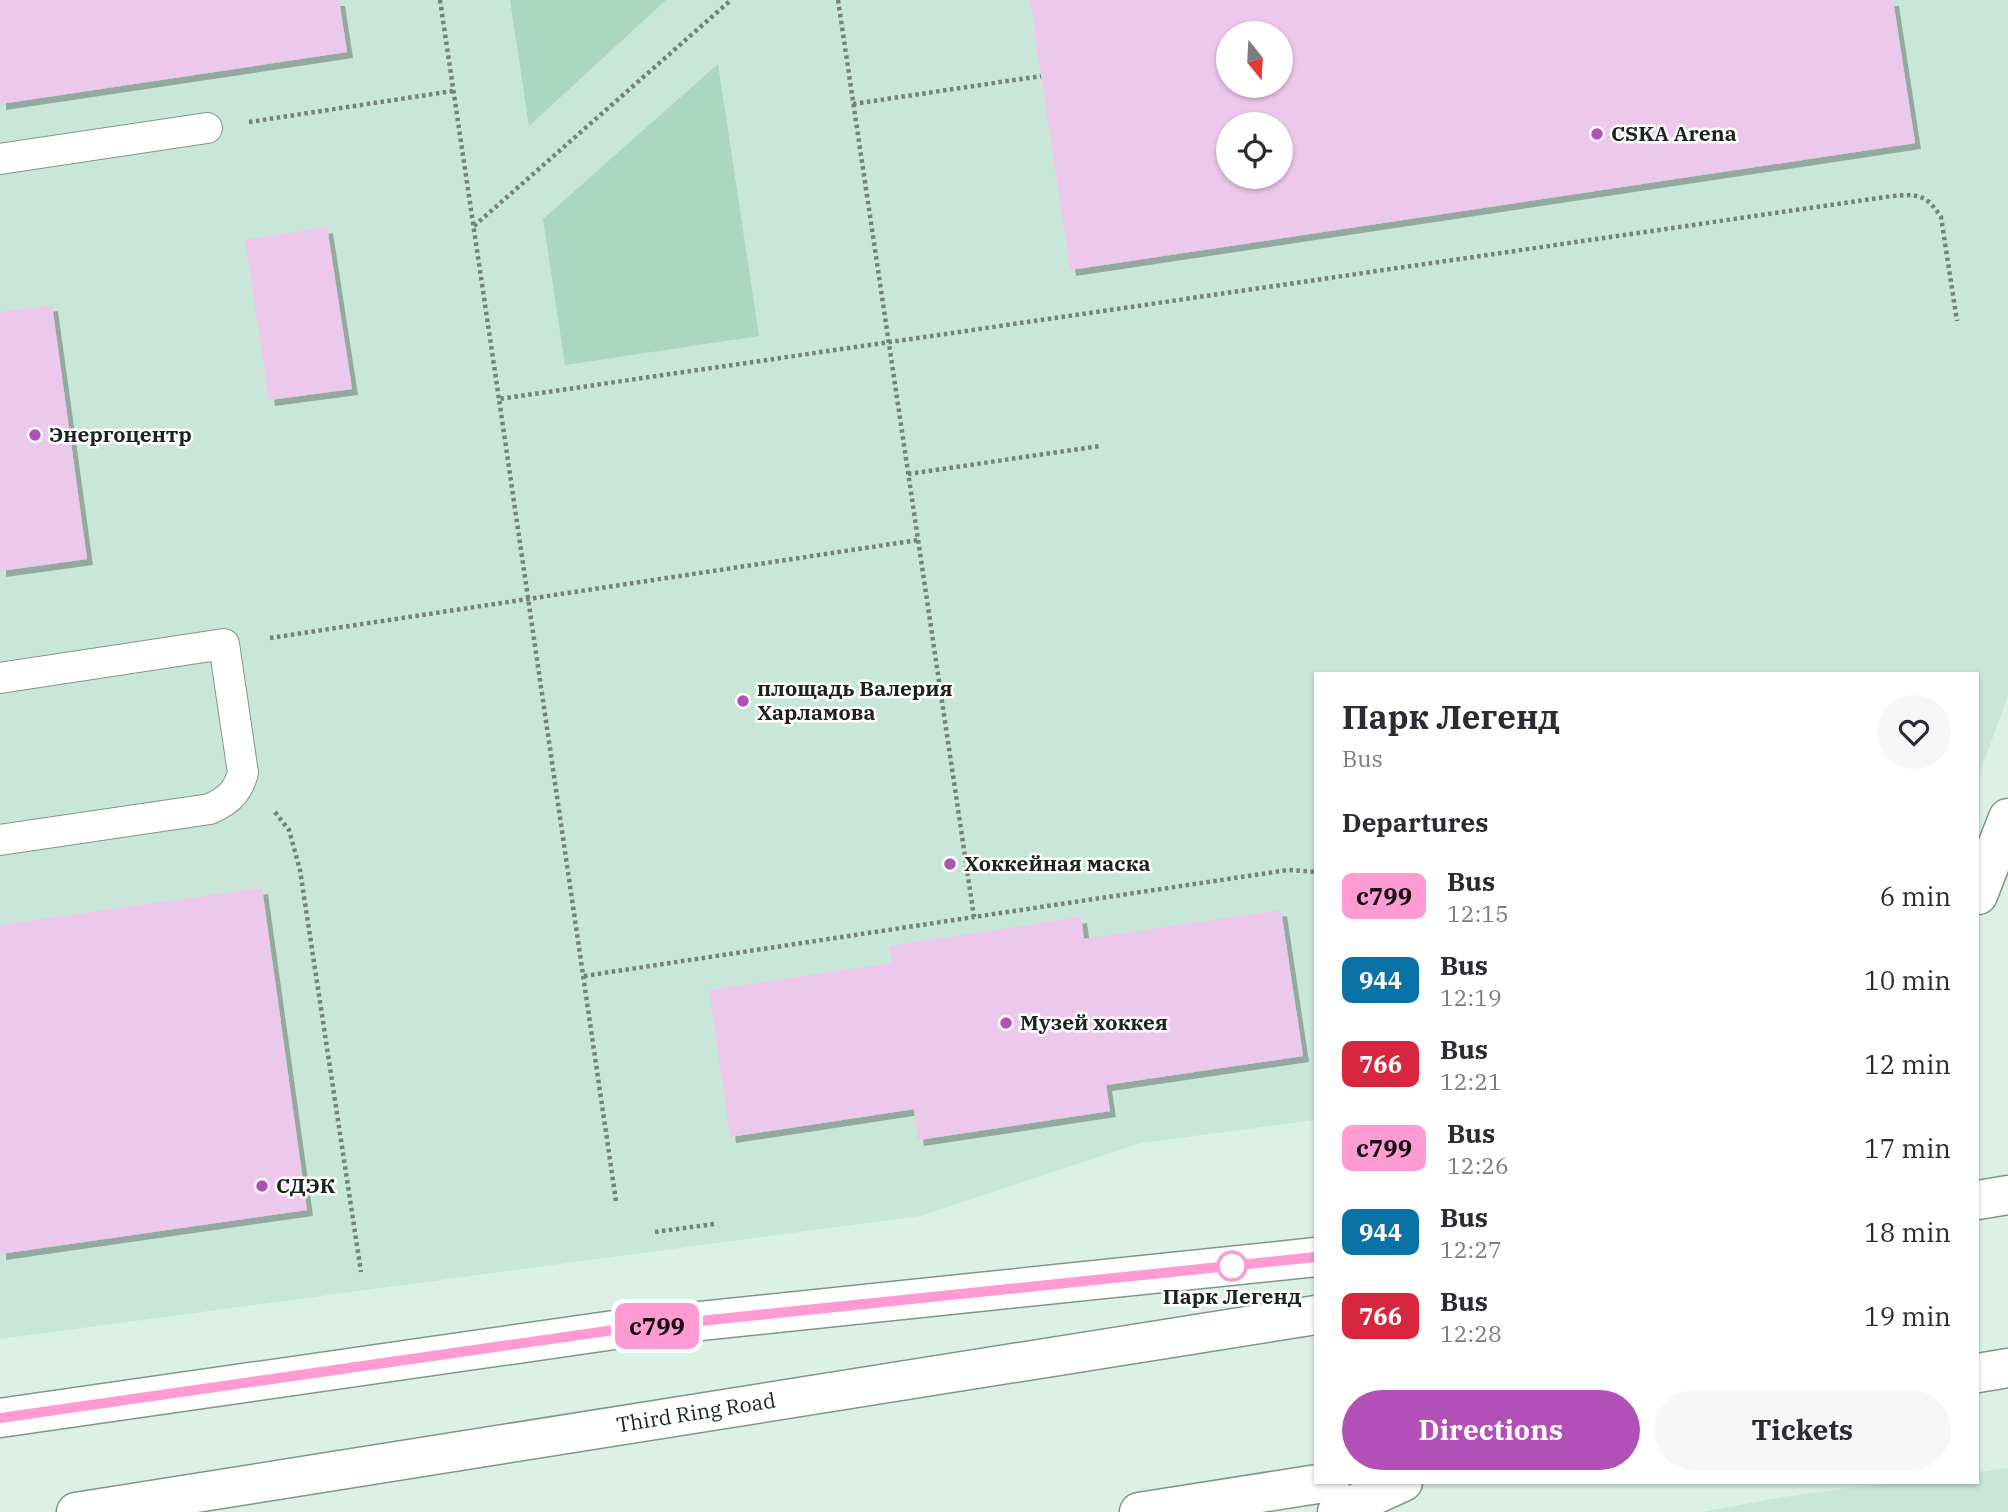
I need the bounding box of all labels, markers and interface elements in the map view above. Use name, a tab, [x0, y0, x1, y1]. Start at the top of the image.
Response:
north arrow	[1216, 21, 1293, 98]
map controls	[1216, 21, 1293, 189]
button: locate	[1216, 112, 1293, 189]
place label: CSKA Arena	[1611, 119, 1737, 147]
marker: CSKA Arena	[1589, 126, 1605, 142]
place label: Энергоцентр	[49, 420, 192, 448]
marker: Энергоцентр	[27, 427, 43, 443]
place label: площадь Валерия Харламова	[757, 674, 953, 726]
marker: площадь Валерия Харламова	[735, 693, 751, 709]
text: Парк Легенд	[1342, 695, 1560, 738]
button: heart	[1877, 695, 1951, 769]
text: Bus	[1342, 743, 1383, 773]
text: Departures	[1342, 805, 1488, 839]
place label: Хоккейная маска	[964, 849, 1150, 877]
marker: Хоккейная маска	[942, 856, 958, 872]
text: Bus	[1447, 864, 1495, 898]
text: 6 min	[1880, 879, 1951, 913]
text: с799	[1356, 880, 1412, 912]
text: 12:15	[1447, 898, 1509, 928]
text: Bus	[1440, 948, 1488, 982]
text: 10 min	[1864, 963, 1951, 997]
text: 944	[1359, 964, 1402, 996]
text: 12:19	[1440, 982, 1502, 1012]
place label: Музей хоккея	[1020, 1008, 1168, 1036]
marker: Музей хоккея	[998, 1015, 1014, 1031]
text: Bus	[1440, 1032, 1488, 1066]
text: 12 min	[1864, 1047, 1951, 1081]
text: 766	[1359, 1048, 1402, 1080]
text: 12:21	[1440, 1066, 1502, 1096]
text: Bus	[1447, 1116, 1495, 1150]
text: 17 min	[1864, 1131, 1951, 1165]
text: с799	[1356, 1132, 1412, 1164]
text: 12:26	[1447, 1150, 1509, 1180]
place label: СДЭК	[276, 1171, 336, 1199]
marker: СДЭК	[254, 1178, 270, 1194]
text: Bus	[1440, 1200, 1488, 1234]
text: 18 min	[1864, 1215, 1951, 1249]
text: 944	[1359, 1216, 1402, 1248]
text: 12:27	[1440, 1234, 1502, 1264]
marker: Парк Легенд	[1217, 1251, 1247, 1281]
place label: Парк Легенд	[1163, 1282, 1302, 1310]
text: Bus	[1440, 1284, 1488, 1318]
text: 19 min	[1864, 1299, 1951, 1333]
text: 766	[1359, 1300, 1402, 1332]
line badge: с799	[608, 1303, 706, 1349]
text: с799	[629, 1310, 685, 1342]
text: 12:28	[1440, 1318, 1502, 1348]
street label: Third Ring Road	[614, 1386, 778, 1438]
button: Directions	[1342, 1390, 1640, 1470]
button: Tickets	[1654, 1390, 1951, 1470]

